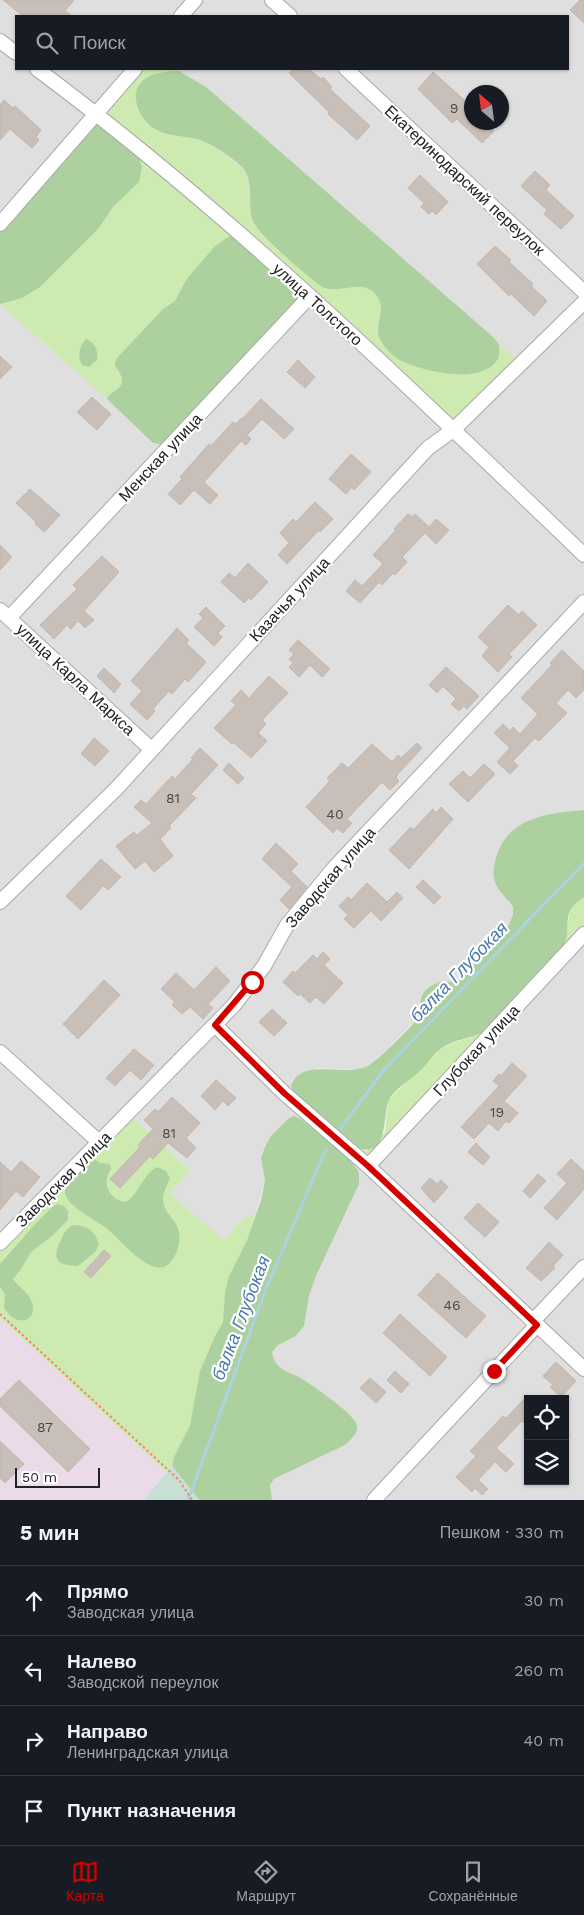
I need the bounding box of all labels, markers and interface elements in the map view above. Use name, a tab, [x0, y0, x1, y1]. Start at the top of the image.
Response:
search box	[15, 15, 569, 70]
icon: search	[33, 29, 61, 57]
text: Поиск	[73, 31, 126, 54]
north arrow	[464, 85, 509, 130]
house number: 9	[450, 100, 458, 116]
street label: Екатеринодарский переулок	[381, 101, 549, 260]
street label: улица Толстого	[269, 259, 367, 350]
street label: Менская улица	[115, 409, 206, 505]
street label: Казачья улица	[245, 553, 333, 646]
street label: улица Карла Маркса	[12, 620, 139, 739]
house number: 81	[166, 790, 180, 806]
house number: 40	[326, 806, 344, 822]
street label: Заводская улица	[282, 823, 379, 932]
water label: балка Глубокая	[406, 917, 512, 1026]
route start	[241, 971, 264, 994]
street label: Глубокая улица	[429, 1001, 524, 1100]
house number: 19	[490, 1104, 504, 1120]
house number: 81	[162, 1125, 176, 1141]
street label: Заводская улица	[12, 1128, 115, 1231]
water label: балка Глубокая	[207, 1252, 274, 1383]
house number: 46	[443, 1297, 461, 1313]
route end	[483, 1360, 506, 1383]
map controls	[524, 1395, 569, 1485]
button: locate	[524, 1395, 569, 1440]
house number: 87	[37, 1419, 53, 1435]
button: layers	[524, 1440, 569, 1485]
scale bar	[15, 1465, 100, 1488]
text: 50 m	[22, 1469, 57, 1485]
text: 5 мин	[20, 1520, 79, 1545]
text: Пешком · 330 m	[440, 1523, 564, 1542]
text: Прямо	[67, 1580, 129, 1603]
icon: ahead	[20, 1587, 48, 1615]
text: 30 m	[524, 1591, 564, 1610]
text: Заводская улица	[67, 1603, 194, 1622]
text: Налево	[67, 1650, 137, 1673]
icon: left	[20, 1657, 48, 1685]
text: 260 m	[514, 1661, 564, 1680]
text: Заводской переулок	[67, 1673, 218, 1692]
text: Направо	[67, 1720, 148, 1743]
icon: right	[20, 1727, 48, 1755]
text: 40 m	[524, 1731, 564, 1750]
text: Ленинградская улица	[67, 1743, 228, 1762]
icon: arrive	[20, 1797, 48, 1825]
text: Пункт назначения	[67, 1799, 236, 1822]
tab: Карта	[66, 1858, 104, 1904]
tab: Маршрут	[236, 1858, 296, 1904]
tab: Сохранённые	[429, 1858, 518, 1904]

